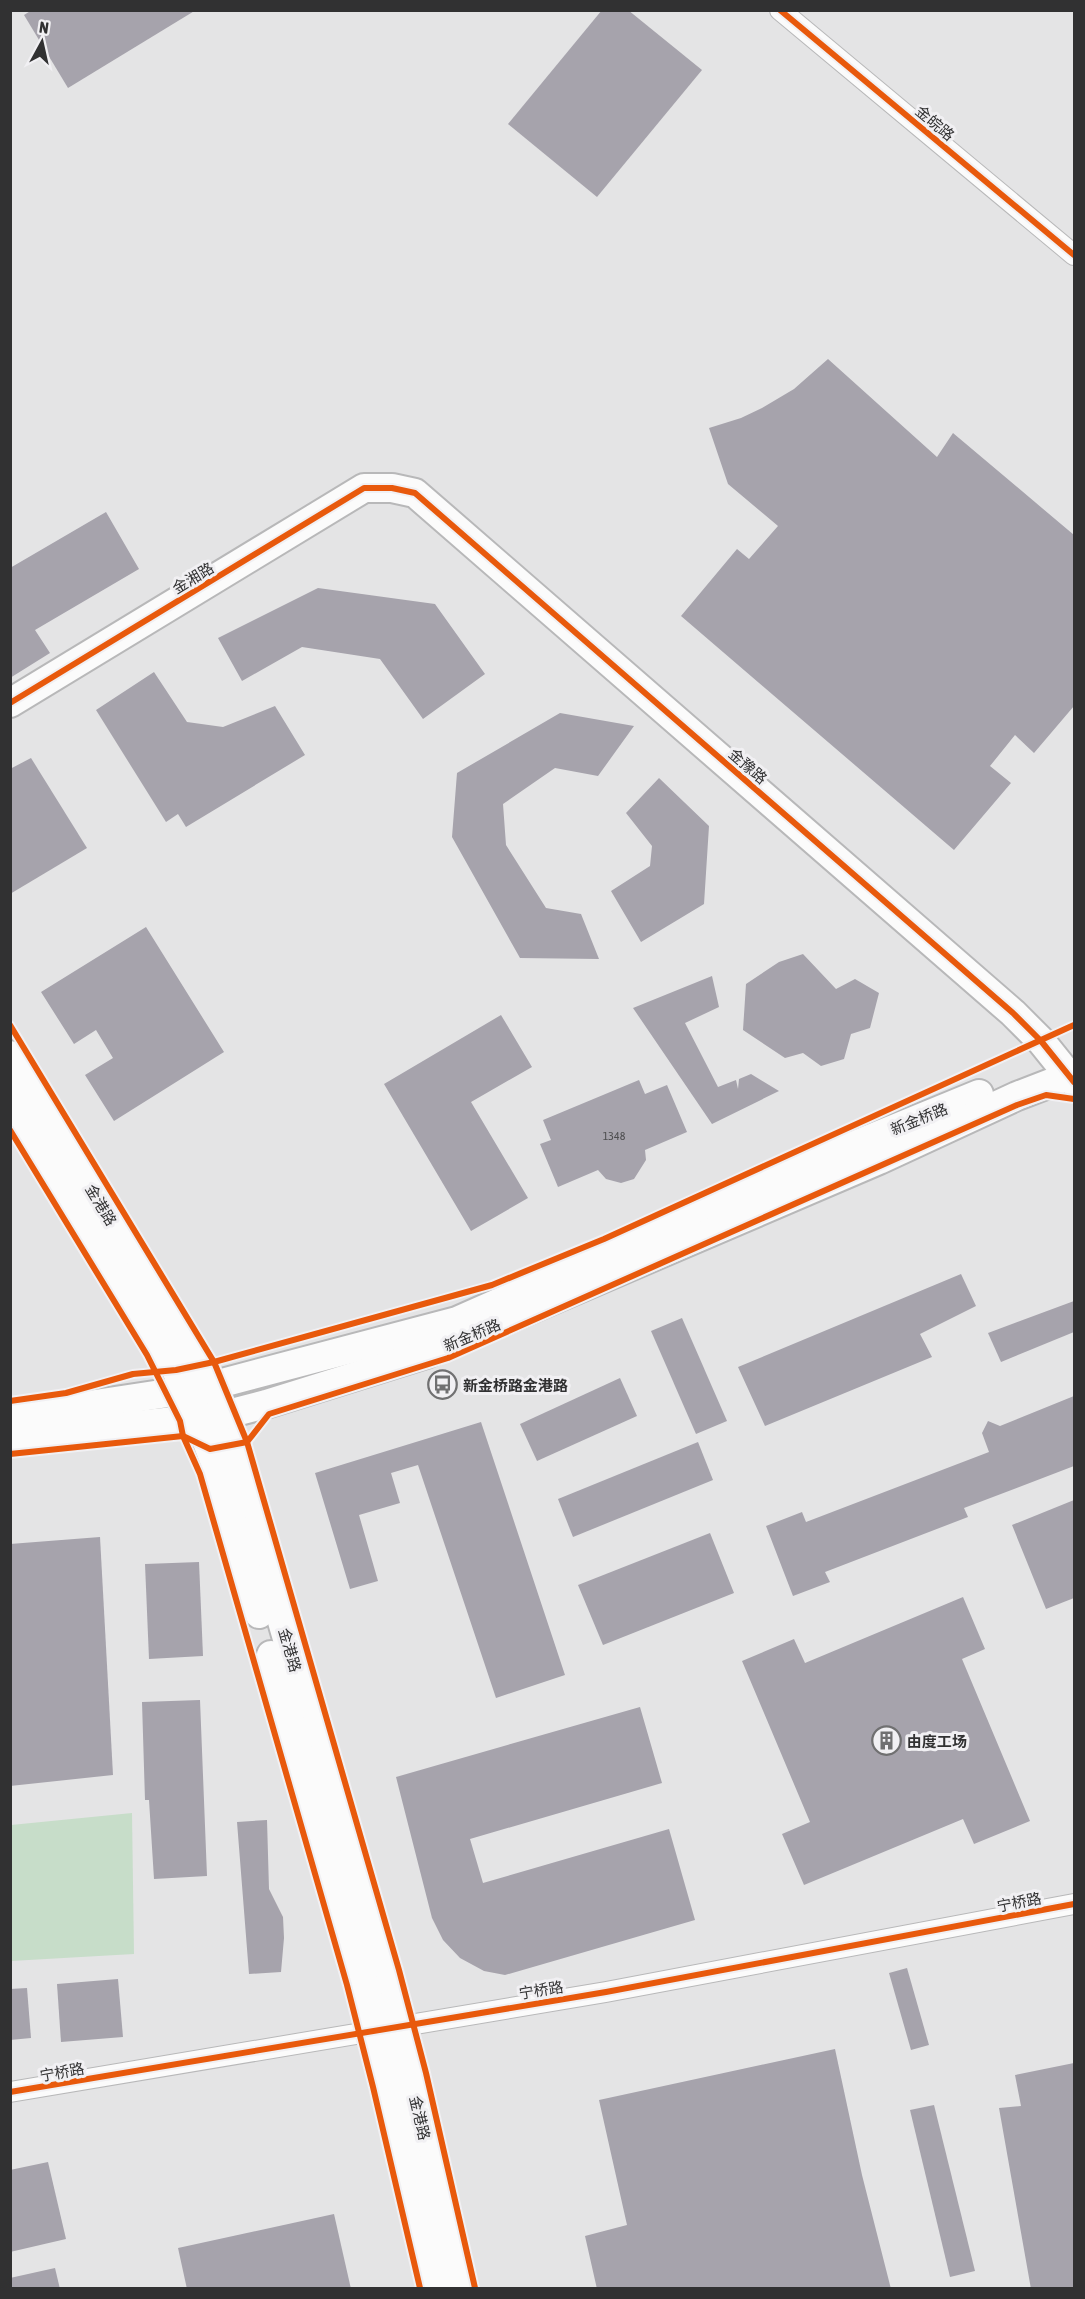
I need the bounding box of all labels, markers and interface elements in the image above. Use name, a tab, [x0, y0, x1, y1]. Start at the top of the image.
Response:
north arrow	[12, 12, 72, 72]
text: N	[38, 18, 50, 37]
street label: 金皖路	[912, 102, 958, 144]
street label: 金湘路	[169, 559, 217, 597]
street label: 金豫路	[725, 745, 771, 787]
street label: 新金桥路	[888, 1100, 950, 1138]
house number: 1348	[603, 1129, 626, 1143]
street label: 金港路	[82, 1181, 120, 1229]
street label: 新金桥路	[441, 1315, 503, 1355]
bus stop icon: 新金桥路金港路	[426, 1369, 458, 1401]
place label: 新金桥路金港路	[463, 1377, 568, 1394]
street label: 金港路	[276, 1626, 304, 1674]
building icon: 由度工场	[870, 1725, 902, 1757]
place label: 由度工场	[907, 1733, 967, 1750]
street label: 宁桥路	[995, 1889, 1043, 1915]
street label: 宁桥路	[517, 1978, 565, 2002]
street label: 宁桥路	[38, 2060, 86, 2084]
street label: 金港路	[407, 2094, 433, 2142]

